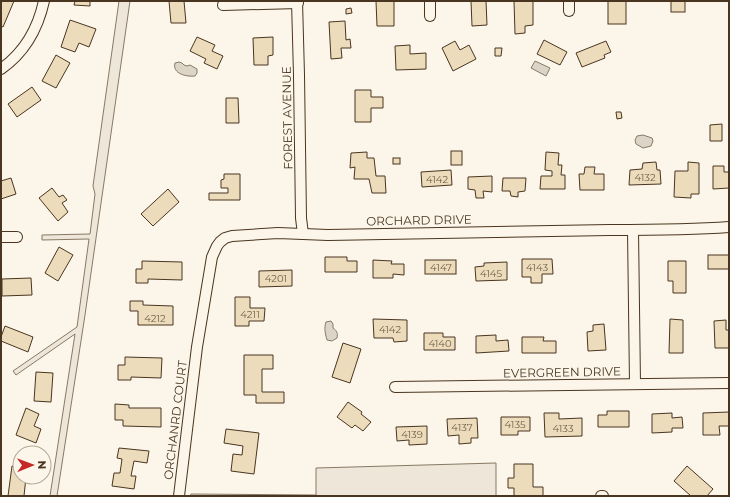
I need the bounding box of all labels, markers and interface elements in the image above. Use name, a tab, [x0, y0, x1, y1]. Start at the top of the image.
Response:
street label: FOREST AVENUE	[279, 66, 295, 170]
house number: 4132	[634, 171, 656, 184]
house number: 4142	[426, 173, 448, 186]
street label: ORCHARD DRIVE	[366, 212, 472, 228]
house number: 4147	[430, 261, 452, 274]
house number: 4143	[526, 261, 548, 274]
house number: 4145	[480, 267, 502, 280]
house number: 4201	[265, 272, 287, 285]
house number: 4211	[240, 308, 260, 321]
house number: 4212	[144, 312, 166, 325]
house number: 4142	[379, 323, 401, 336]
house number: 4140	[428, 337, 452, 350]
street label: ORCHANRD COURT	[160, 359, 190, 481]
street label: EVERGREEN DRIVE	[503, 363, 621, 381]
house number: 4135	[504, 418, 526, 431]
house number: 4137	[451, 421, 473, 434]
house number: 4133	[552, 422, 574, 435]
house number: 4139	[401, 428, 423, 441]
north arrow	[12, 445, 52, 485]
text: N	[35, 460, 49, 469]

